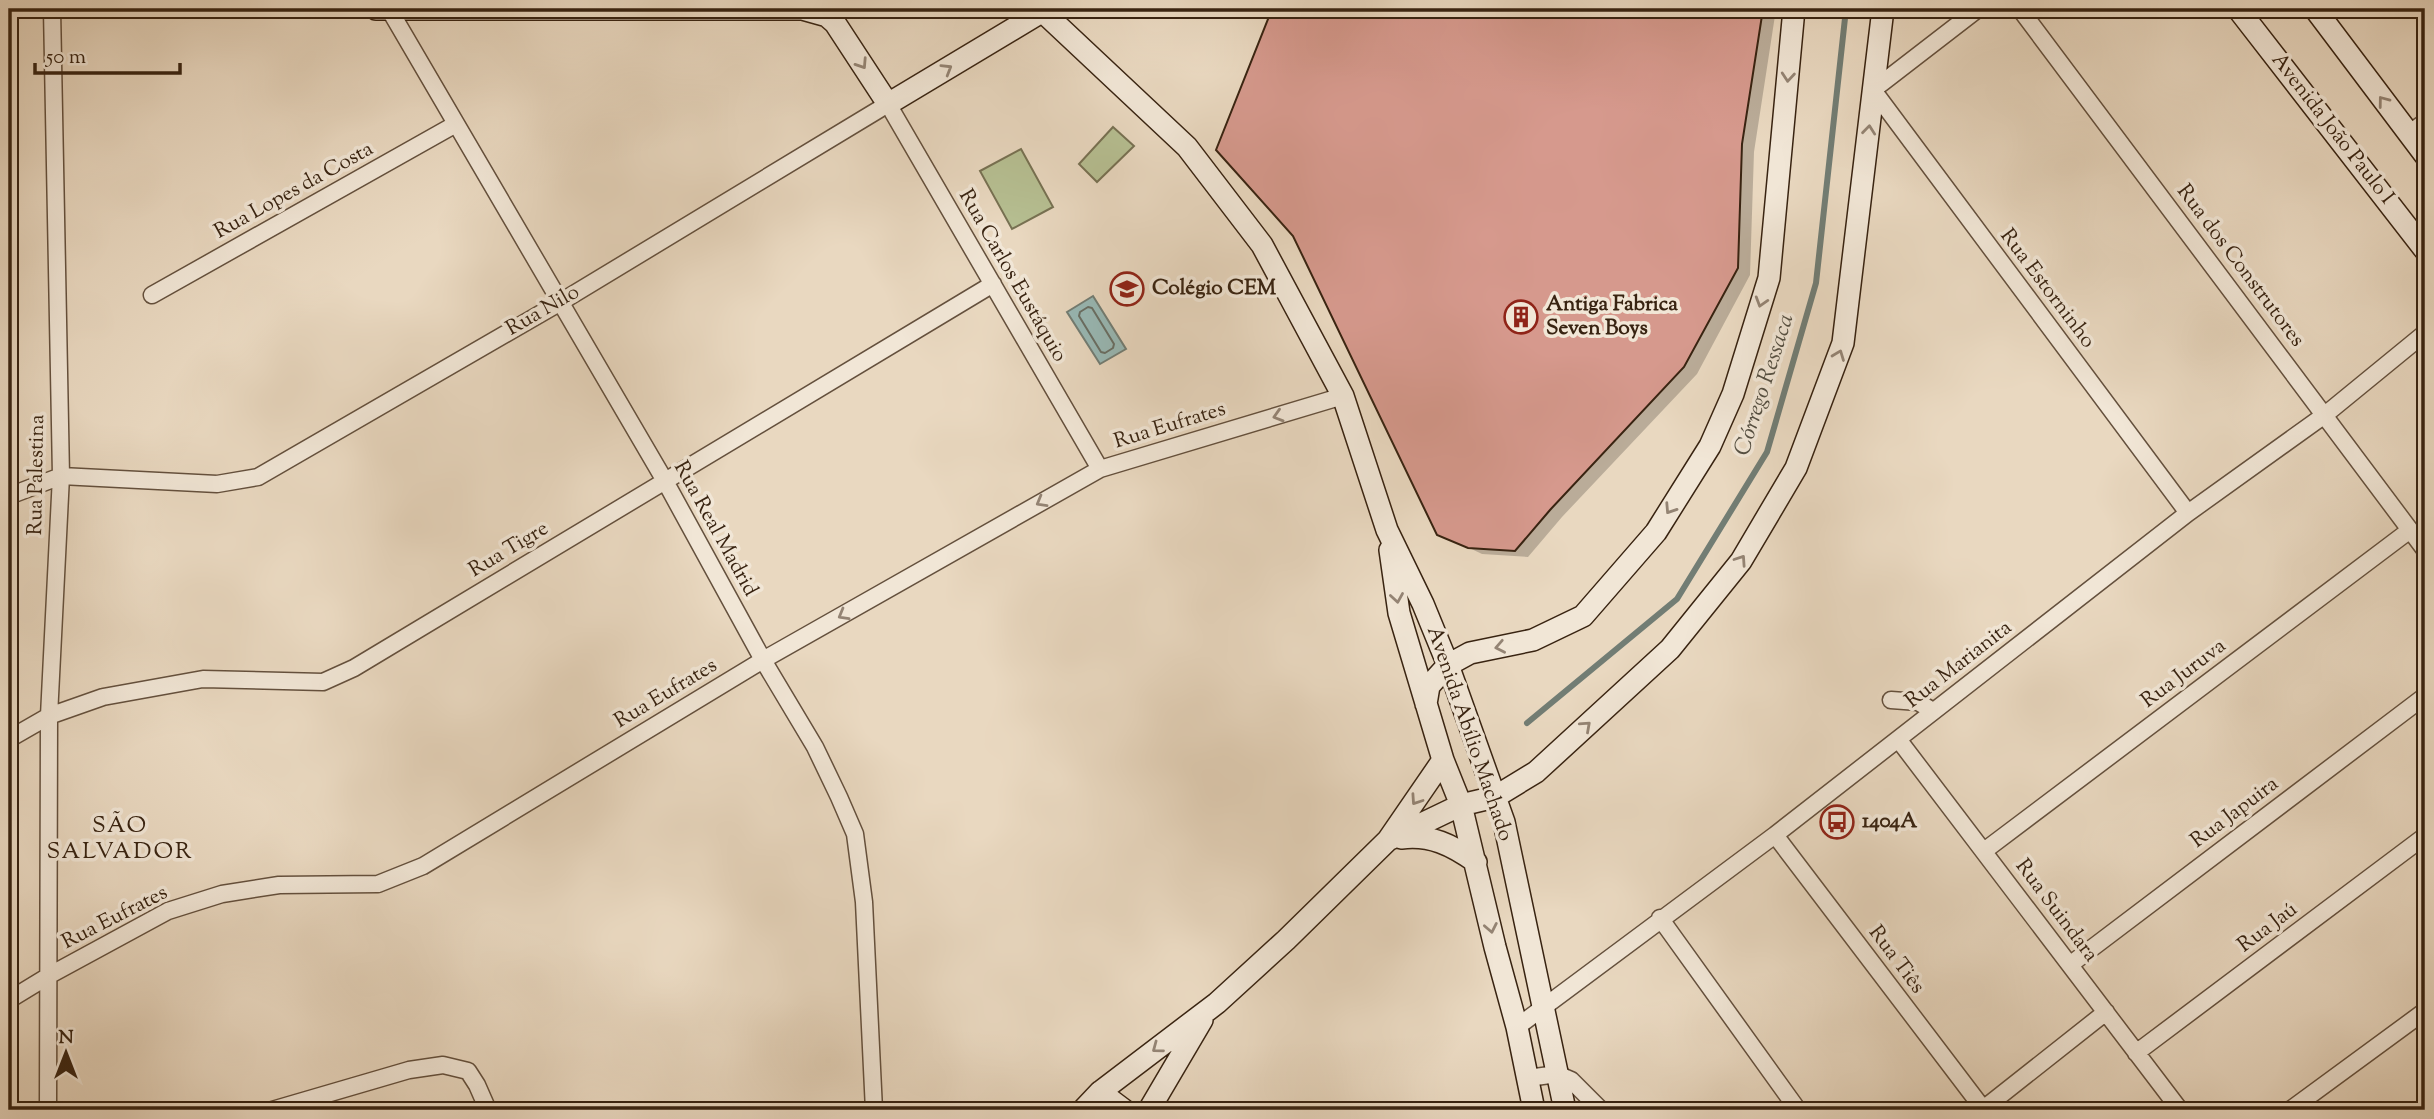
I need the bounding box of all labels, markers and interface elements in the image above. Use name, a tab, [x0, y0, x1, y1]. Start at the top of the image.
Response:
scale bar	[35, 32, 180, 76]
text: 50 m	[45, 43, 86, 73]
street label: Avenida João Paulo I	[2263, 47, 2401, 211]
one-way arrow	[853, 56, 866, 69]
one-way arrow	[939, 64, 952, 77]
one-way arrow	[1781, 72, 1796, 83]
one-way arrow	[2379, 96, 2392, 109]
one-way arrow	[1861, 125, 1876, 136]
street label: Rua Lopes da Costa	[209, 135, 379, 247]
street label: Rua dos Construtores	[2169, 178, 2311, 354]
street label: Rua Carlos Eustáquio	[950, 184, 1074, 368]
street label: Rua Estorninho	[1992, 223, 2102, 355]
school or university icon: Colégio CEM	[1108, 270, 1146, 308]
place label: Colégio CEM	[1152, 274, 1277, 304]
street label: Rua Nilo	[501, 278, 585, 344]
place label: Antiga Fabrica Seven Boys	[1546, 290, 1678, 344]
one-way arrow	[1755, 296, 1770, 308]
building icon: Antiga Fabrica Seven Boys	[1502, 298, 1540, 336]
water label: Córrego Ressaca	[1727, 310, 1803, 460]
one-way arrow	[1830, 350, 1844, 362]
street label: Rua Eufrates	[1110, 395, 1230, 457]
one-way arrow	[1272, 407, 1284, 422]
street label: Rua Palestina	[21, 414, 53, 536]
street label: Rua Real Madrid	[665, 456, 765, 602]
one-way arrow	[1035, 494, 1048, 507]
one-way arrow	[1666, 501, 1679, 514]
street label: Rua Tigre	[463, 514, 555, 586]
one-way arrow	[1733, 555, 1745, 568]
one-way arrow	[1389, 592, 1404, 604]
one-way arrow	[838, 607, 850, 620]
street label: Rua Marianita	[1899, 614, 2019, 716]
street label: Avenida Abílio Machado	[1418, 623, 1520, 845]
street label: Rua Juruva	[2135, 632, 2233, 716]
one-way arrow	[1494, 638, 1506, 653]
street label: Rua Eufrates	[609, 651, 723, 737]
one-way arrow	[1578, 721, 1591, 734]
street label: Rua Japuira	[2185, 770, 2286, 856]
one-way arrow	[1412, 792, 1424, 805]
bus stop icon: 1404A	[1818, 803, 1856, 841]
place label: 1404A	[1862, 807, 1918, 837]
district label: SÃO SALVADOR	[46, 810, 194, 869]
street label: Rua Suindara	[2007, 853, 2105, 969]
street label: Rua Eufrates	[57, 878, 173, 958]
street label: Rua Jaú	[2232, 895, 2304, 961]
street label: Rua Tiês	[1860, 920, 1932, 1000]
one-way arrow	[1483, 922, 1498, 934]
north arrow	[32, 1018, 102, 1088]
text: N	[58, 1025, 74, 1052]
one-way arrow	[1152, 1040, 1165, 1053]

